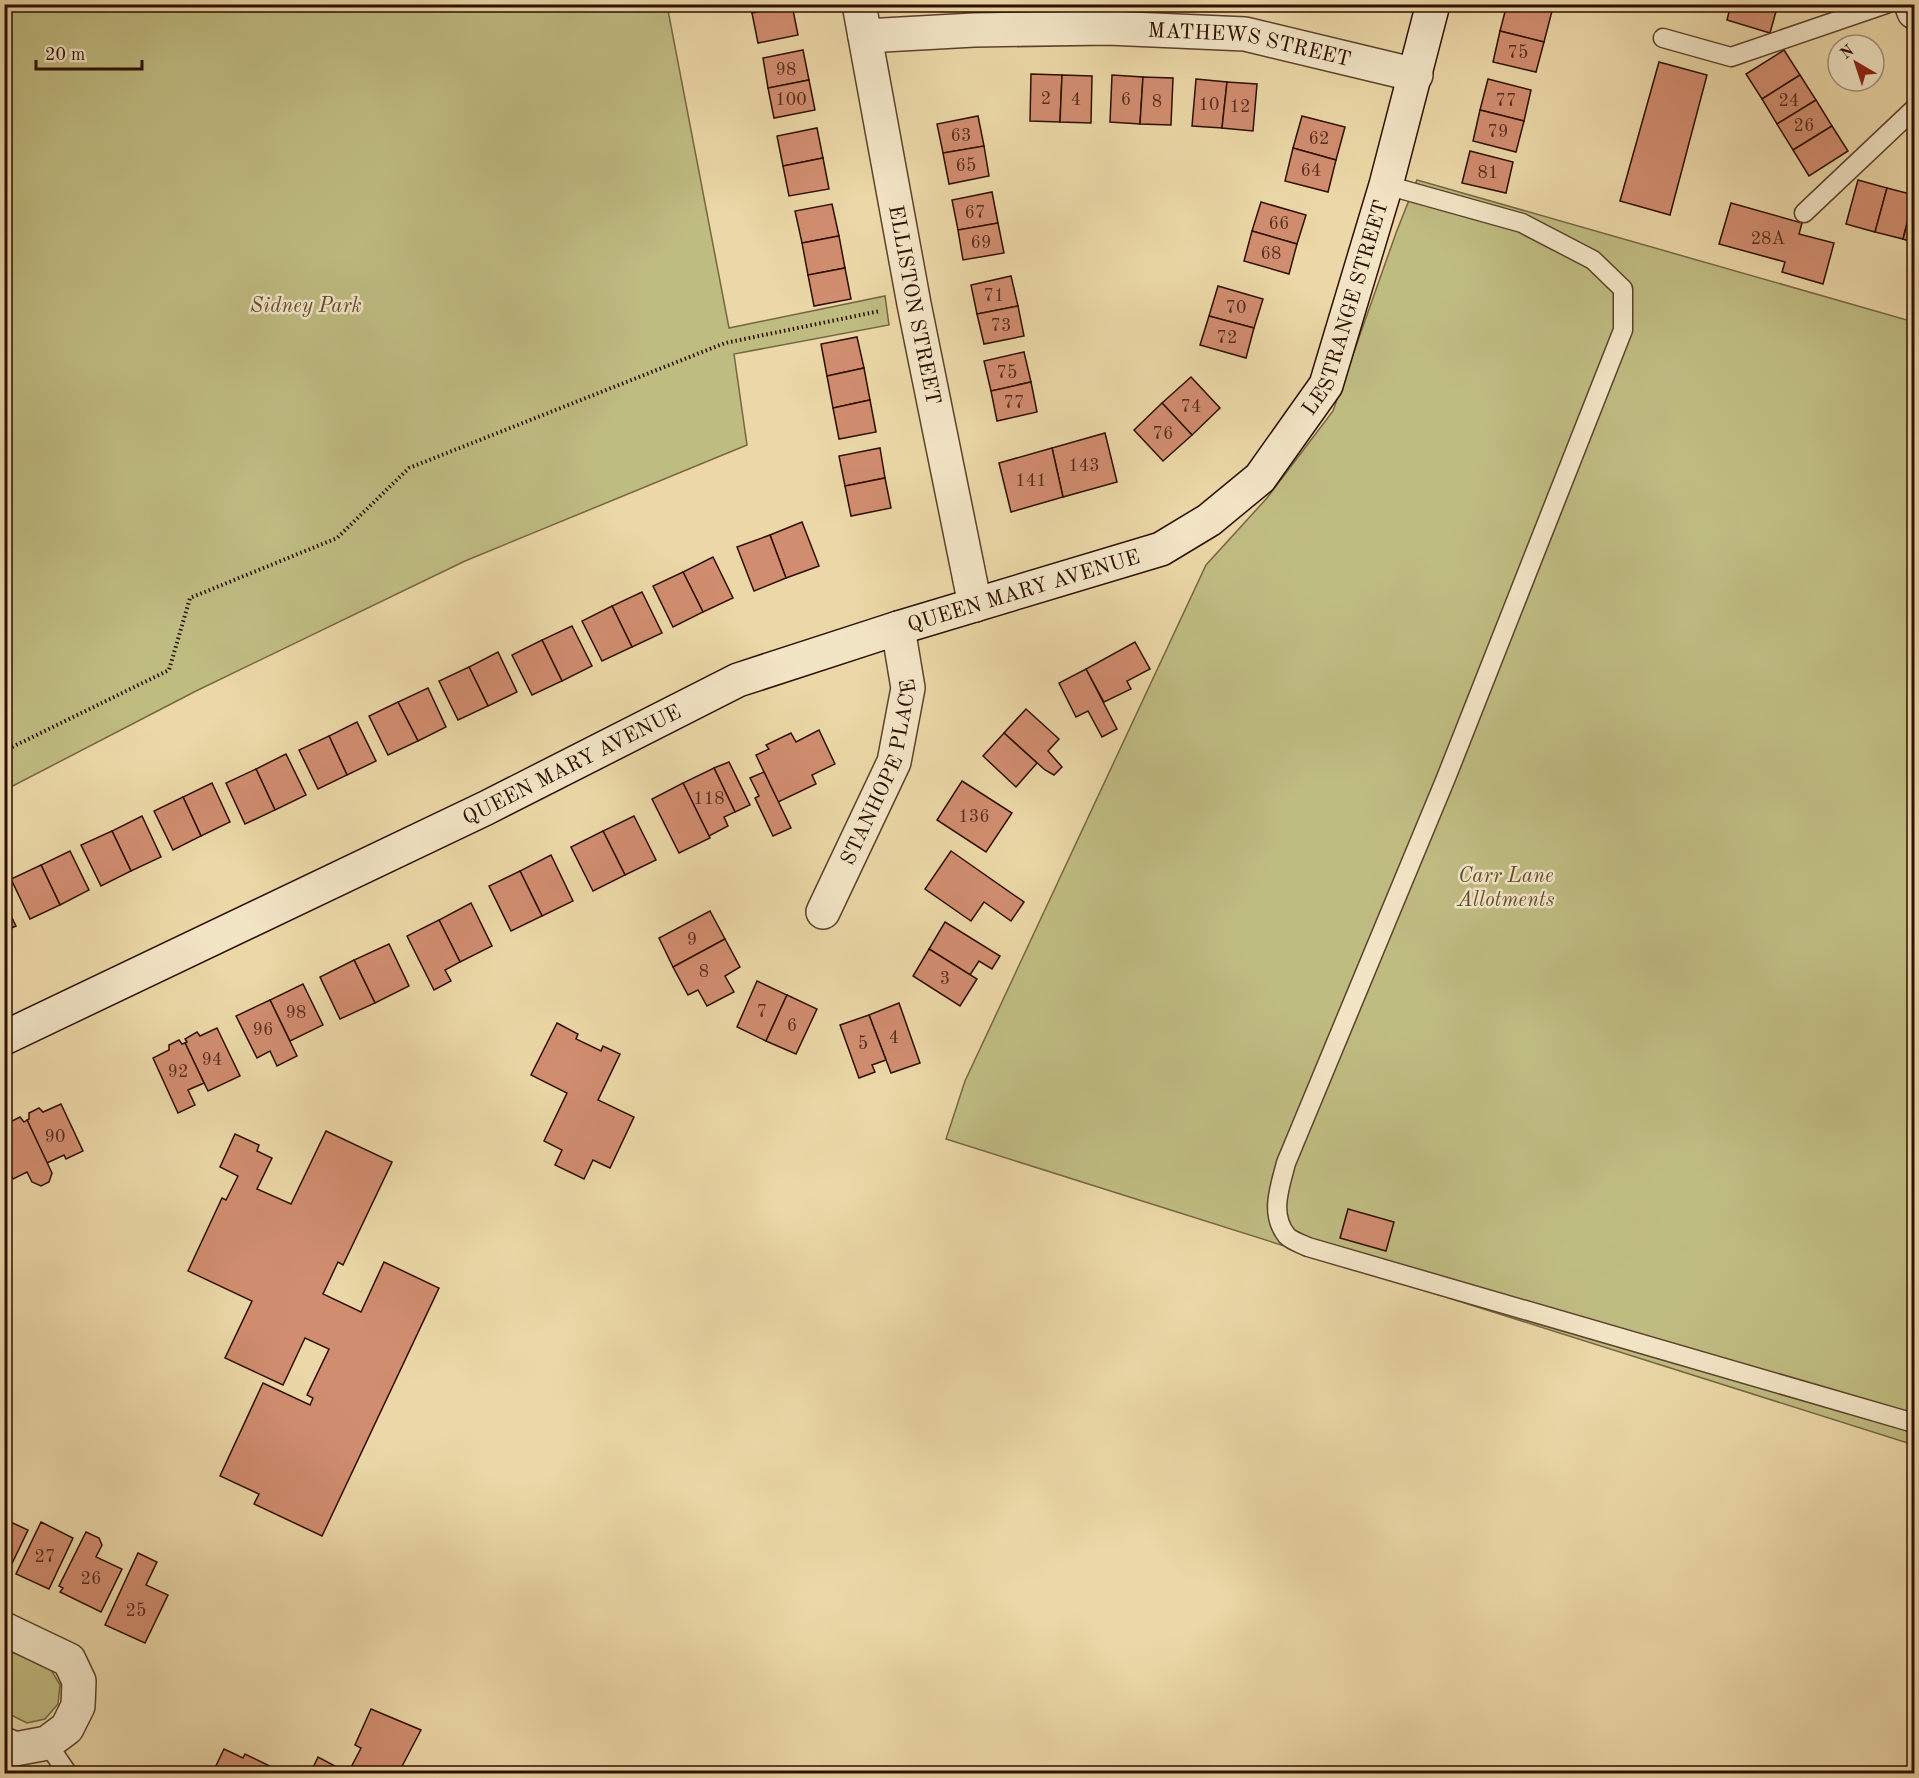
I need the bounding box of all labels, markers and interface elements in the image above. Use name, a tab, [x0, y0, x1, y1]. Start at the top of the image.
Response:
street label: MATHEWS STREET	[1147, 21, 1353, 71]
scale bar	[36, 33, 142, 71]
north arrow	[1826, 33, 1886, 93]
text: N	[1838, 42, 1858, 63]
house number: 75	[1508, 44, 1528, 62]
text: 20 m	[45, 46, 85, 64]
house number: 98	[776, 61, 796, 79]
house number: 2	[1041, 90, 1051, 108]
house number: 100	[775, 91, 807, 109]
house number: 4	[1071, 91, 1081, 109]
house number: 6	[1121, 91, 1131, 109]
house number: 77	[1496, 92, 1516, 110]
house number: 24	[1779, 92, 1799, 110]
house number: 8	[1152, 93, 1162, 111]
house number: 10	[1199, 96, 1219, 114]
house number: 12	[1230, 98, 1250, 116]
house number: 26	[1794, 117, 1814, 135]
house number: 79	[1488, 123, 1508, 141]
house number: 63	[951, 127, 971, 145]
house number: 62	[1309, 130, 1329, 148]
house number: 65	[956, 157, 976, 175]
house number: 64	[1301, 162, 1321, 180]
house number: 81	[1478, 164, 1498, 182]
street label: LESTRANGE STREET	[1299, 198, 1393, 420]
street label: ELLISTON STREET	[884, 204, 943, 407]
house number: 67	[965, 204, 985, 222]
house number: 66	[1269, 215, 1289, 233]
house number: 28A	[1751, 230, 1786, 248]
house number: 69	[971, 234, 991, 252]
house number: 68	[1261, 245, 1281, 263]
house number: 71	[984, 287, 1004, 305]
park label: Sidney Park	[250, 296, 362, 317]
house number: 70	[1226, 299, 1246, 317]
house number: 73	[991, 317, 1011, 335]
house number: 72	[1217, 329, 1237, 347]
house number: 75	[997, 364, 1017, 382]
house number: 77	[1004, 394, 1024, 412]
house number: 74	[1181, 398, 1201, 416]
house number: 76	[1153, 425, 1173, 443]
house number: 143	[1068, 457, 1100, 475]
house number: 141	[1015, 472, 1047, 490]
street label: QUEEN MARY AVENUE	[905, 547, 1143, 637]
street label: STANHOPE PLACE	[838, 677, 921, 869]
street label: QUEEN MARY AVENUE	[460, 702, 685, 830]
house number: 118	[693, 790, 725, 808]
house number: 136	[958, 808, 990, 826]
park label: Carr Lane Allotments	[1457, 866, 1555, 911]
house number: 9	[687, 931, 697, 949]
house number: 8	[699, 963, 709, 981]
house number: 3	[940, 970, 950, 988]
house number: 7	[757, 1003, 767, 1021]
house number: 98	[286, 1004, 306, 1022]
house number: 6	[787, 1017, 797, 1035]
house number: 96	[253, 1021, 273, 1039]
house number: 4	[889, 1029, 899, 1047]
house number: 5	[858, 1035, 868, 1053]
house number: 94	[202, 1051, 222, 1069]
house number: 92	[168, 1063, 188, 1081]
house number: 90	[45, 1128, 65, 1146]
house number: 27	[35, 1548, 55, 1566]
house number: 26	[81, 1570, 101, 1588]
house number: 25	[126, 1602, 146, 1620]

